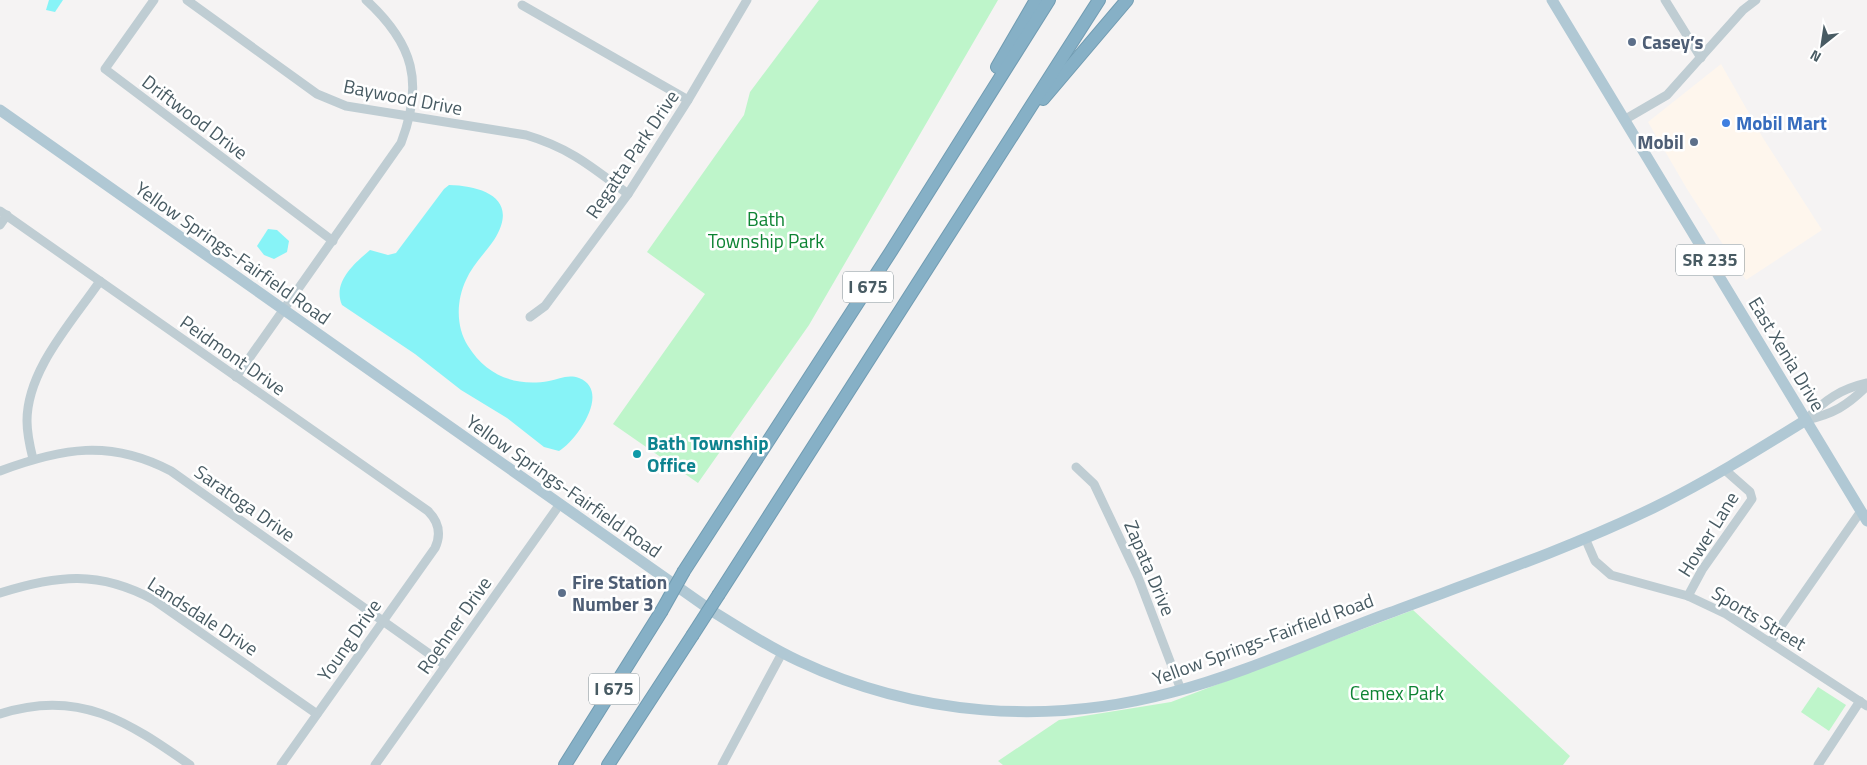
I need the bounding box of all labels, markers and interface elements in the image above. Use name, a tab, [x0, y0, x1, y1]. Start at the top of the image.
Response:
north arrow	[1797, 20, 1847, 70]
place label: Casey’s	[1642, 27, 1704, 56]
marker: Casey’s	[1626, 36, 1638, 48]
text: N	[1806, 45, 1825, 68]
street label: Driftwood Drive	[136, 67, 254, 166]
street label: Baywood Drive	[341, 71, 465, 122]
street label: Regatta Park Drive	[578, 84, 685, 224]
place label: Mobil Mart	[1736, 108, 1827, 137]
marker: Mobil Mart	[1720, 117, 1732, 129]
place label: Mobil	[1637, 127, 1684, 156]
marker: Mobil	[1688, 136, 1700, 148]
street label: Yellow Springs-Fairfield Road	[129, 174, 337, 331]
park label: Bath Township Park	[708, 204, 824, 255]
road number: SR 235	[1676, 244, 1744, 276]
road number: I 675	[843, 272, 893, 302]
street label: East Xenia Drive	[1742, 291, 1833, 417]
street label: Peidmont Drive	[174, 307, 292, 402]
street label: Yellow Springs-Fairfield Road	[460, 407, 668, 564]
place label: Bath Township Office	[647, 428, 769, 479]
marker: Bath Township Office	[631, 448, 643, 460]
street label: Saratoga Drive	[189, 457, 302, 548]
street label: Hower Lane	[1670, 485, 1745, 582]
street label: Zapata Drive	[1117, 516, 1184, 620]
place label: Fire Station Number 3	[572, 567, 667, 618]
street label: Landsdale Drive	[142, 569, 264, 662]
street label: Roehner Drive	[409, 570, 498, 680]
street label: Sports Street	[1707, 578, 1812, 657]
street label: Yellow Springs-Fairfield Road	[1148, 585, 1377, 692]
marker: Fire Station Number 3	[556, 587, 568, 599]
street label: Young Drive	[310, 593, 388, 687]
road number: I 675	[589, 674, 639, 704]
park label: Cemex Park	[1350, 678, 1444, 707]

